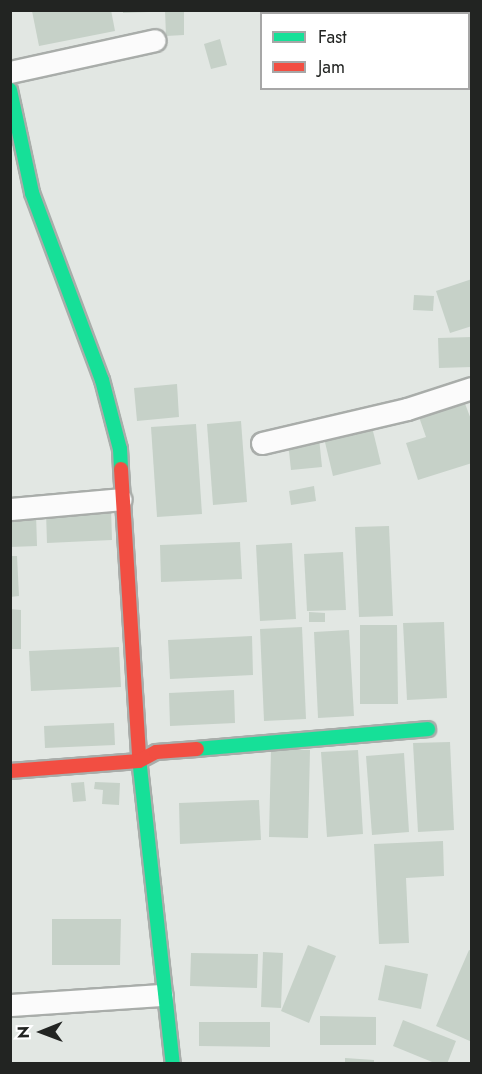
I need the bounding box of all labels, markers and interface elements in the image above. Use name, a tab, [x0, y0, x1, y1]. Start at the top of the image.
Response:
legend	[260, 12, 470, 90]
text: Fast	[318, 24, 347, 50]
text: Jam	[318, 54, 345, 80]
north arrow	[12, 1002, 72, 1062]
text: N	[12, 1026, 35, 1039]

